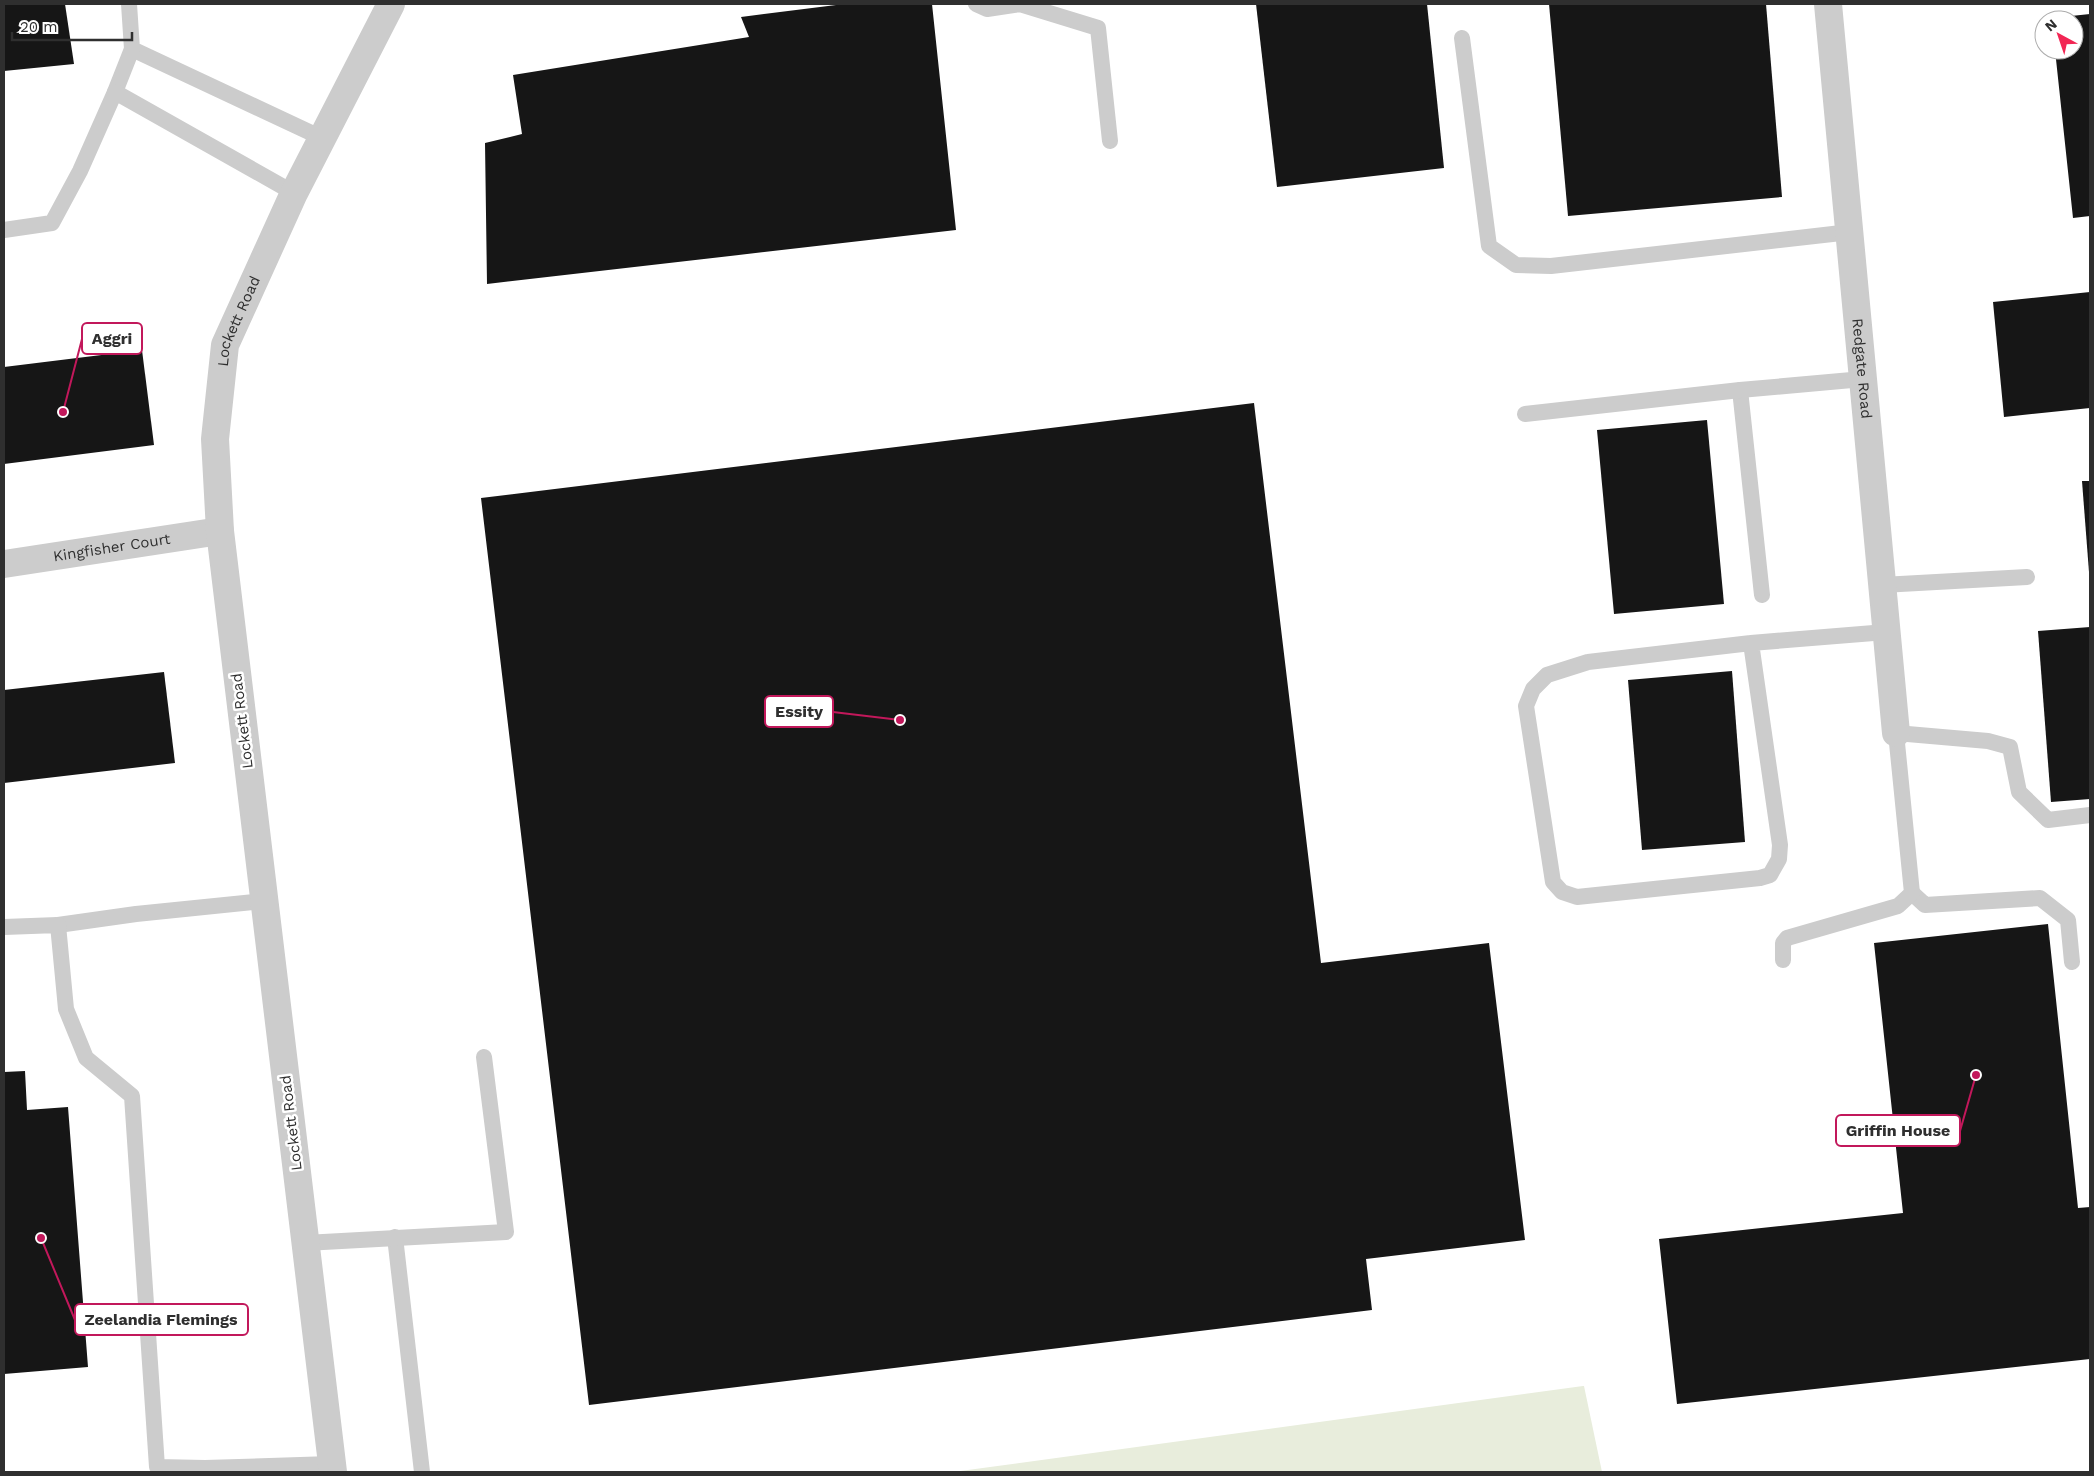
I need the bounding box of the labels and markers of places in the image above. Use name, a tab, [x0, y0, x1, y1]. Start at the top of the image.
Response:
callout: Aggri	[82, 323, 142, 354]
callout: Essity	[765, 696, 833, 727]
callout: Griffin House	[1836, 1115, 1960, 1146]
callout: Zeelandia Flemings	[75, 1304, 248, 1335]

